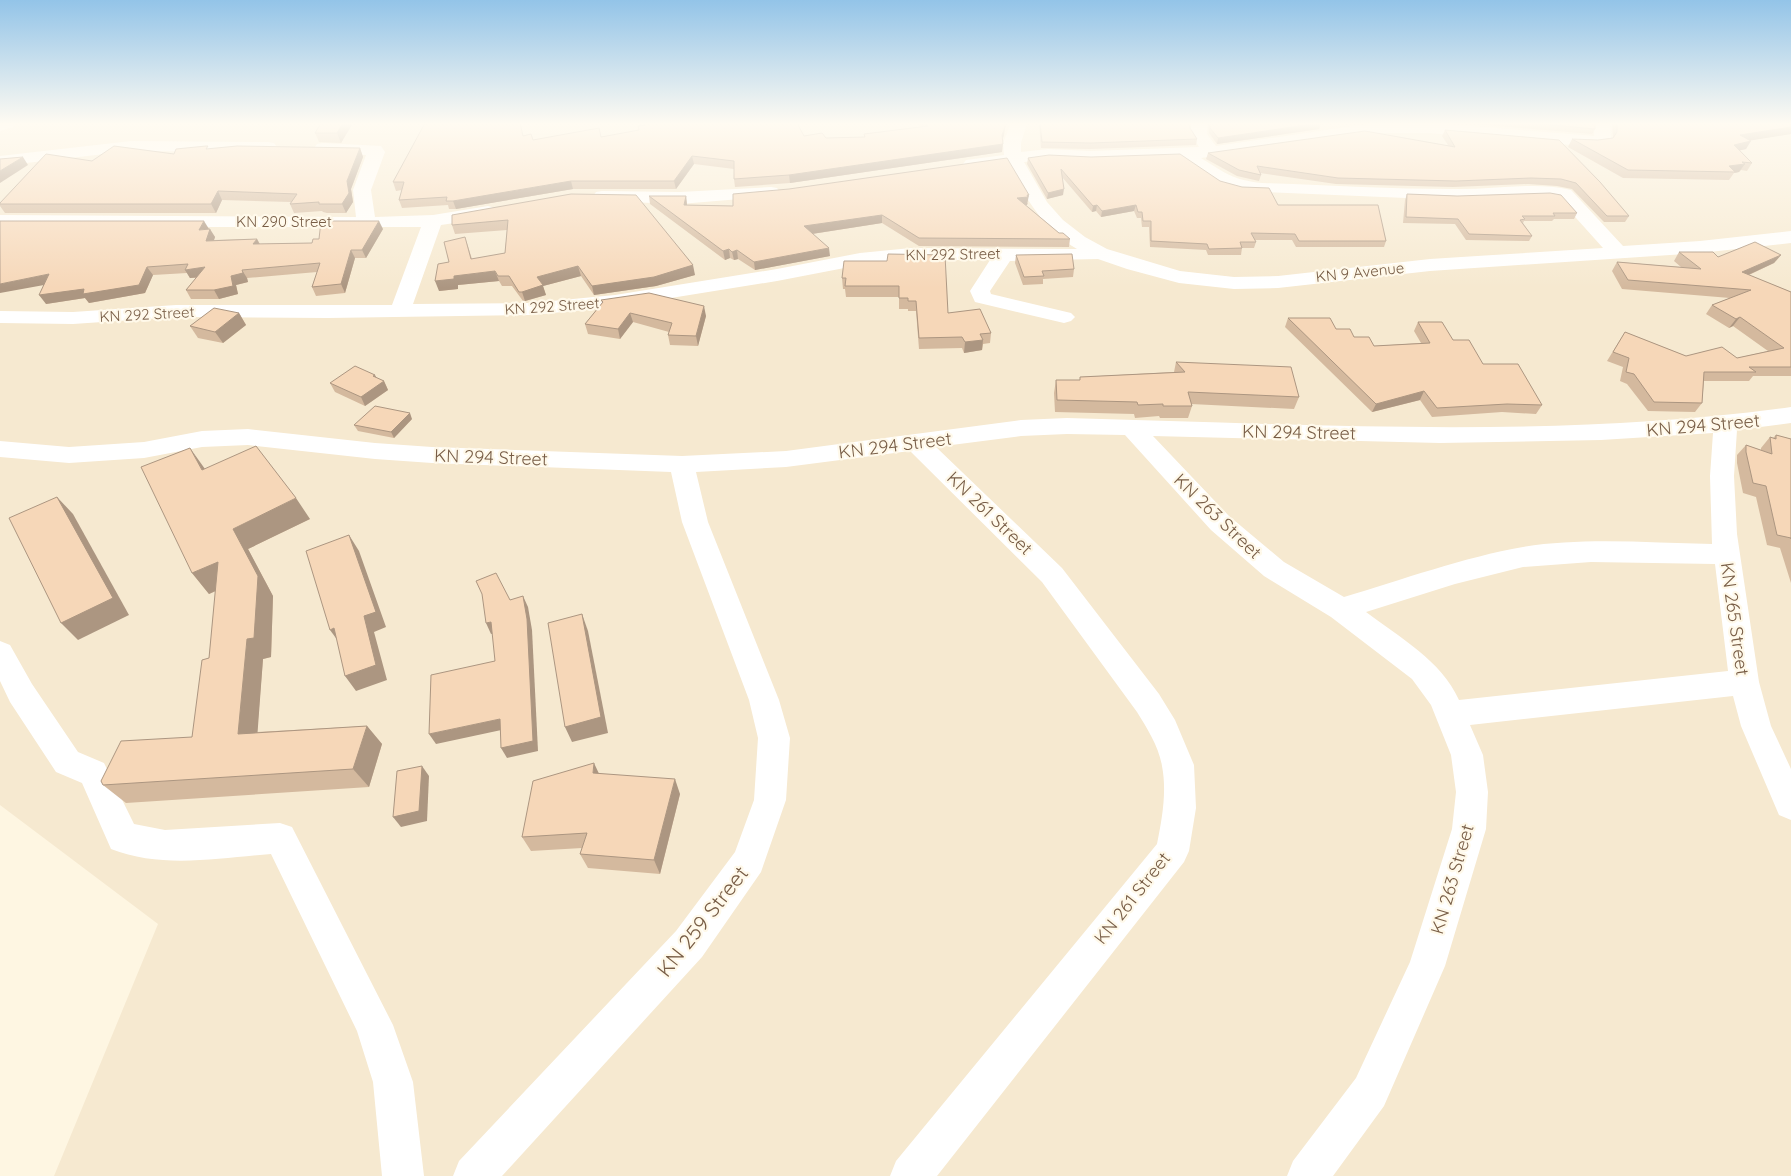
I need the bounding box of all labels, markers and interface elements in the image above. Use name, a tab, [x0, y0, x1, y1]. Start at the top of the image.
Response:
street label: KN 290 Street	[236, 212, 332, 231]
street label: KN 292 Street	[905, 244, 1001, 264]
street label: KN 9 Avenue	[1315, 258, 1405, 286]
street label: KN 292 Street	[504, 293, 600, 319]
street label: KN 292 Street	[99, 302, 195, 326]
street label: KN 294 Street	[1645, 409, 1761, 441]
street label: KN 294 Street	[1242, 420, 1356, 444]
street label: KN 294 Street	[837, 427, 953, 463]
street label: KN 294 Street	[434, 444, 548, 470]
street label: KN 261 Street	[942, 466, 1038, 560]
street label: KN 263 Street	[1169, 468, 1267, 564]
street label: KN 265 Street	[1716, 561, 1754, 677]
street label: KN 263 Street	[1425, 821, 1479, 937]
street label: KN 261 Street	[1089, 847, 1175, 949]
street label: KN 259 Street	[651, 861, 753, 981]

